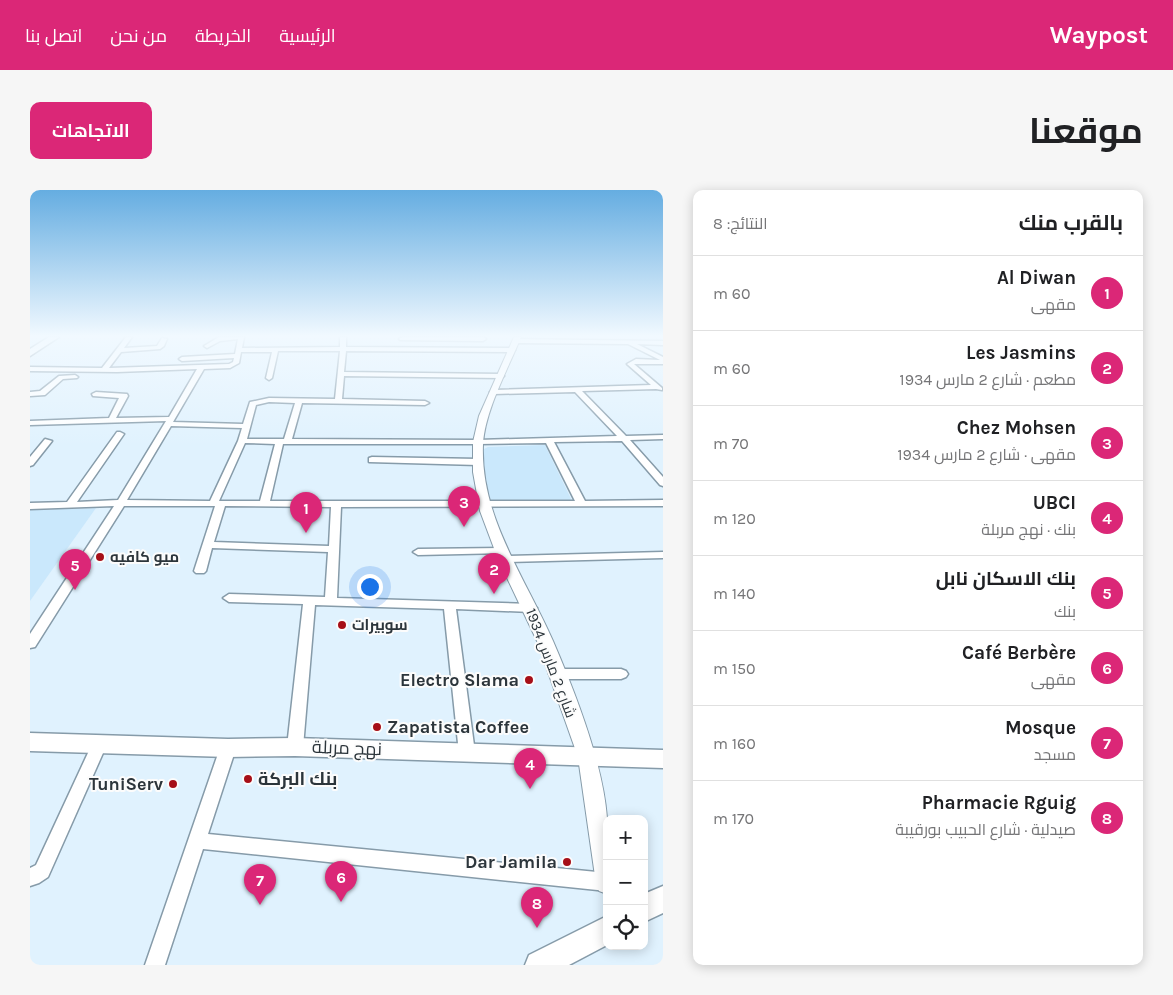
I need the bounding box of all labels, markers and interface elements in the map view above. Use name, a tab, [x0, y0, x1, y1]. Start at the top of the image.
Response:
text: Waypost	[1050, 21, 1148, 49]
text: اتصل بنا	[25, 25, 82, 47]
text: من نحن	[110, 25, 167, 47]
text: الخريطة	[195, 25, 251, 47]
text: الرئيسية	[279, 25, 336, 47]
button: الاتجاهات	[30, 102, 152, 159]
text: موقعنا	[1029, 111, 1143, 152]
text: بالقرب منك	[1019, 211, 1123, 235]
text: النتائج: 8	[713, 214, 767, 233]
text: Al Diwan	[997, 267, 1076, 289]
text: 60 m	[713, 284, 750, 303]
text: 1	[1104, 284, 1110, 303]
text: مقهى	[1031, 295, 1076, 314]
text: Les Jasmins	[966, 342, 1076, 364]
text: 60 m	[713, 359, 750, 378]
text: 2	[1102, 359, 1112, 378]
text: مطعم · شارع 2 مارس 1934	[899, 370, 1076, 389]
text: Chez Mohsen	[957, 417, 1076, 439]
text: 70 m	[713, 434, 749, 453]
text: 3	[1102, 434, 1112, 453]
text: مقهى · شارع 2 مارس 1934	[897, 445, 1076, 464]
pin: 3	[448, 486, 480, 527]
pin: 1	[290, 492, 322, 533]
text: UBCI	[1033, 492, 1076, 514]
text: 120 m	[713, 509, 756, 528]
text: 4	[1102, 509, 1112, 528]
text: بنك · نهج مربلة	[981, 520, 1076, 539]
place label: ميو كافيه	[110, 548, 179, 566]
pin: 5	[59, 549, 91, 590]
marker: ميو كافيه	[94, 551, 106, 563]
pin: 2	[478, 553, 510, 594]
text: بنك الاسكان نابل	[936, 568, 1076, 590]
your location	[357, 574, 383, 600]
text: 140 m	[713, 584, 756, 603]
text: 5	[1102, 584, 1112, 603]
text: بنك	[1054, 602, 1076, 621]
street label: شارع 2 مارس 1934	[520, 606, 580, 721]
place label: سوبيرات	[352, 616, 408, 634]
marker: سوبيرات	[336, 619, 348, 631]
text: Café Berbère	[962, 642, 1076, 664]
text: 150 m	[713, 659, 756, 678]
text: 6	[1102, 659, 1112, 678]
place label: Electro Slama	[400, 669, 519, 691]
text: مقهى	[1031, 670, 1076, 689]
marker: Electro Slama	[523, 674, 535, 686]
place label: Zapatista Coffee	[387, 716, 529, 738]
text: Mosque	[1005, 717, 1076, 739]
marker: Zapatista Coffee	[371, 721, 383, 733]
text: 160 m	[713, 734, 756, 753]
text: 7	[1103, 734, 1111, 753]
street label: نهج مربلة	[312, 736, 382, 761]
text: مسجد	[1034, 745, 1076, 764]
pin: 4	[514, 748, 546, 789]
place label: بنك البركة	[258, 768, 337, 790]
place label: TuniServ	[89, 773, 164, 795]
marker: بنك البركة	[242, 773, 254, 785]
marker: TuniServ	[167, 778, 179, 790]
text: Pharmacie Rguig	[922, 792, 1076, 814]
text: 170 m	[713, 809, 754, 828]
text: 8	[1102, 809, 1112, 828]
map controls	[603, 815, 648, 950]
button: +	[603, 815, 648, 860]
text: صيدلية · شارع الحبيب بورقيبة	[895, 820, 1076, 839]
place label: Dar Jamila	[465, 851, 557, 873]
marker: Dar Jamila	[561, 856, 573, 868]
button: −	[603, 860, 648, 905]
pin: 6	[325, 861, 357, 902]
pin: 7	[244, 864, 276, 905]
pin: 8	[521, 887, 553, 928]
button: locate	[603, 905, 648, 950]

